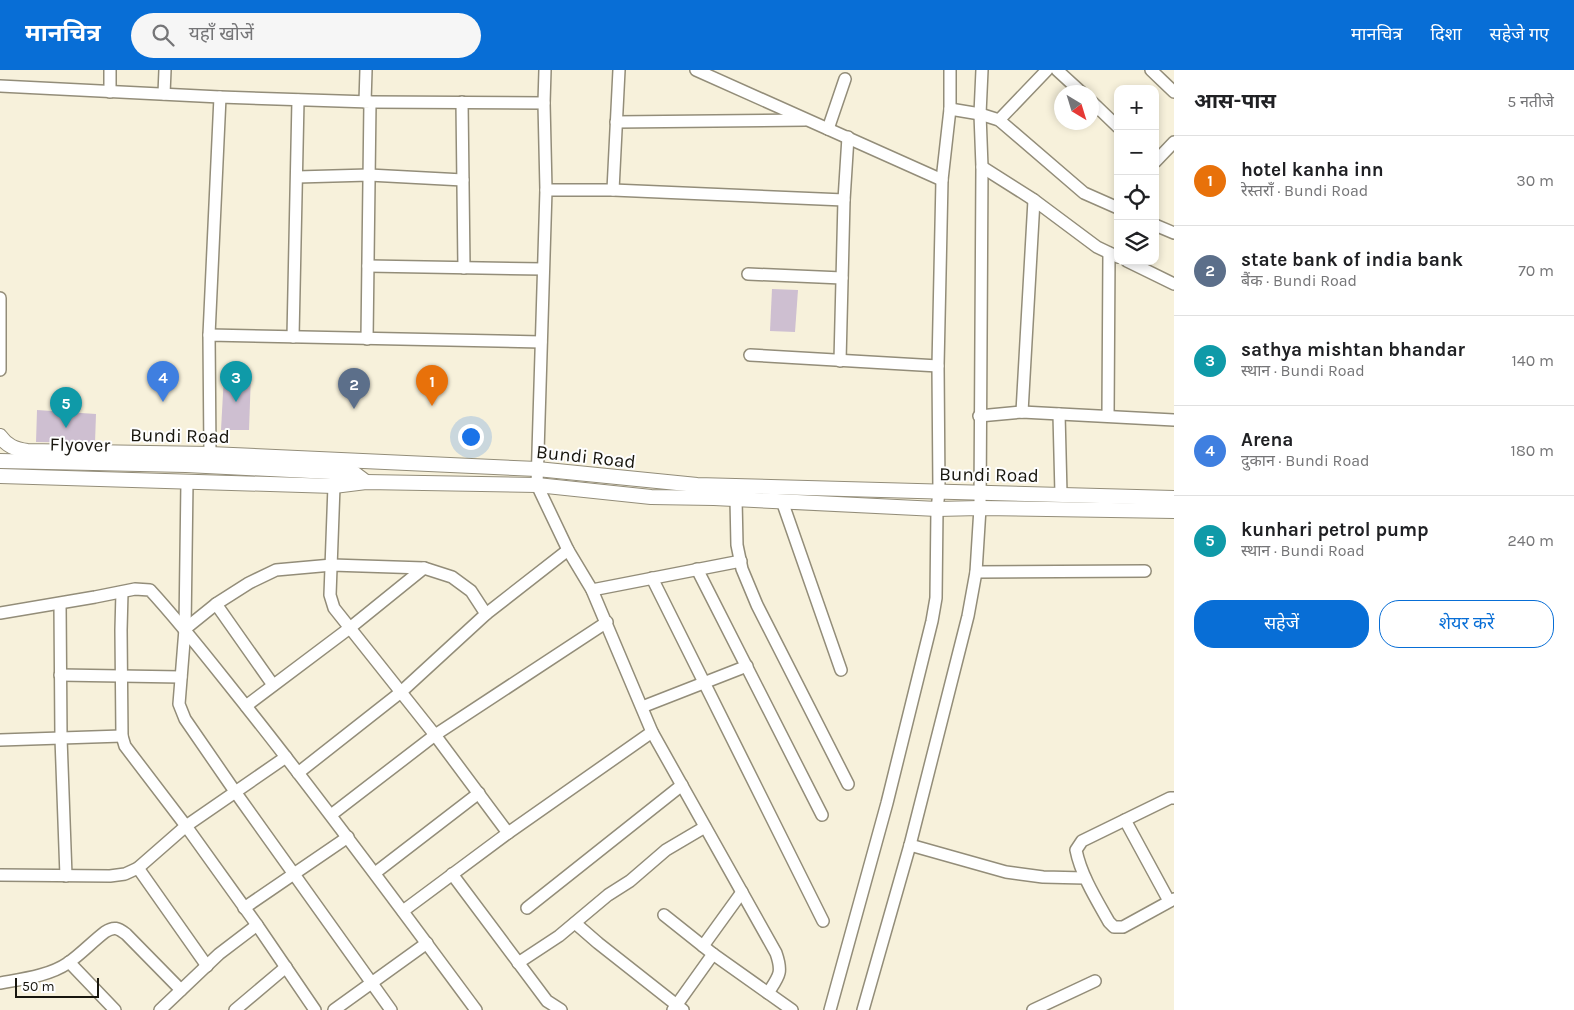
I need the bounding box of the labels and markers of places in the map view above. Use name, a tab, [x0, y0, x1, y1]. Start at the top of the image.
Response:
pin: 4	[147, 361, 179, 402]
pin: 3	[220, 361, 252, 402]
pin: 1	[416, 365, 448, 406]
pin: 2	[338, 368, 370, 409]
pin: 5	[50, 387, 82, 428]

